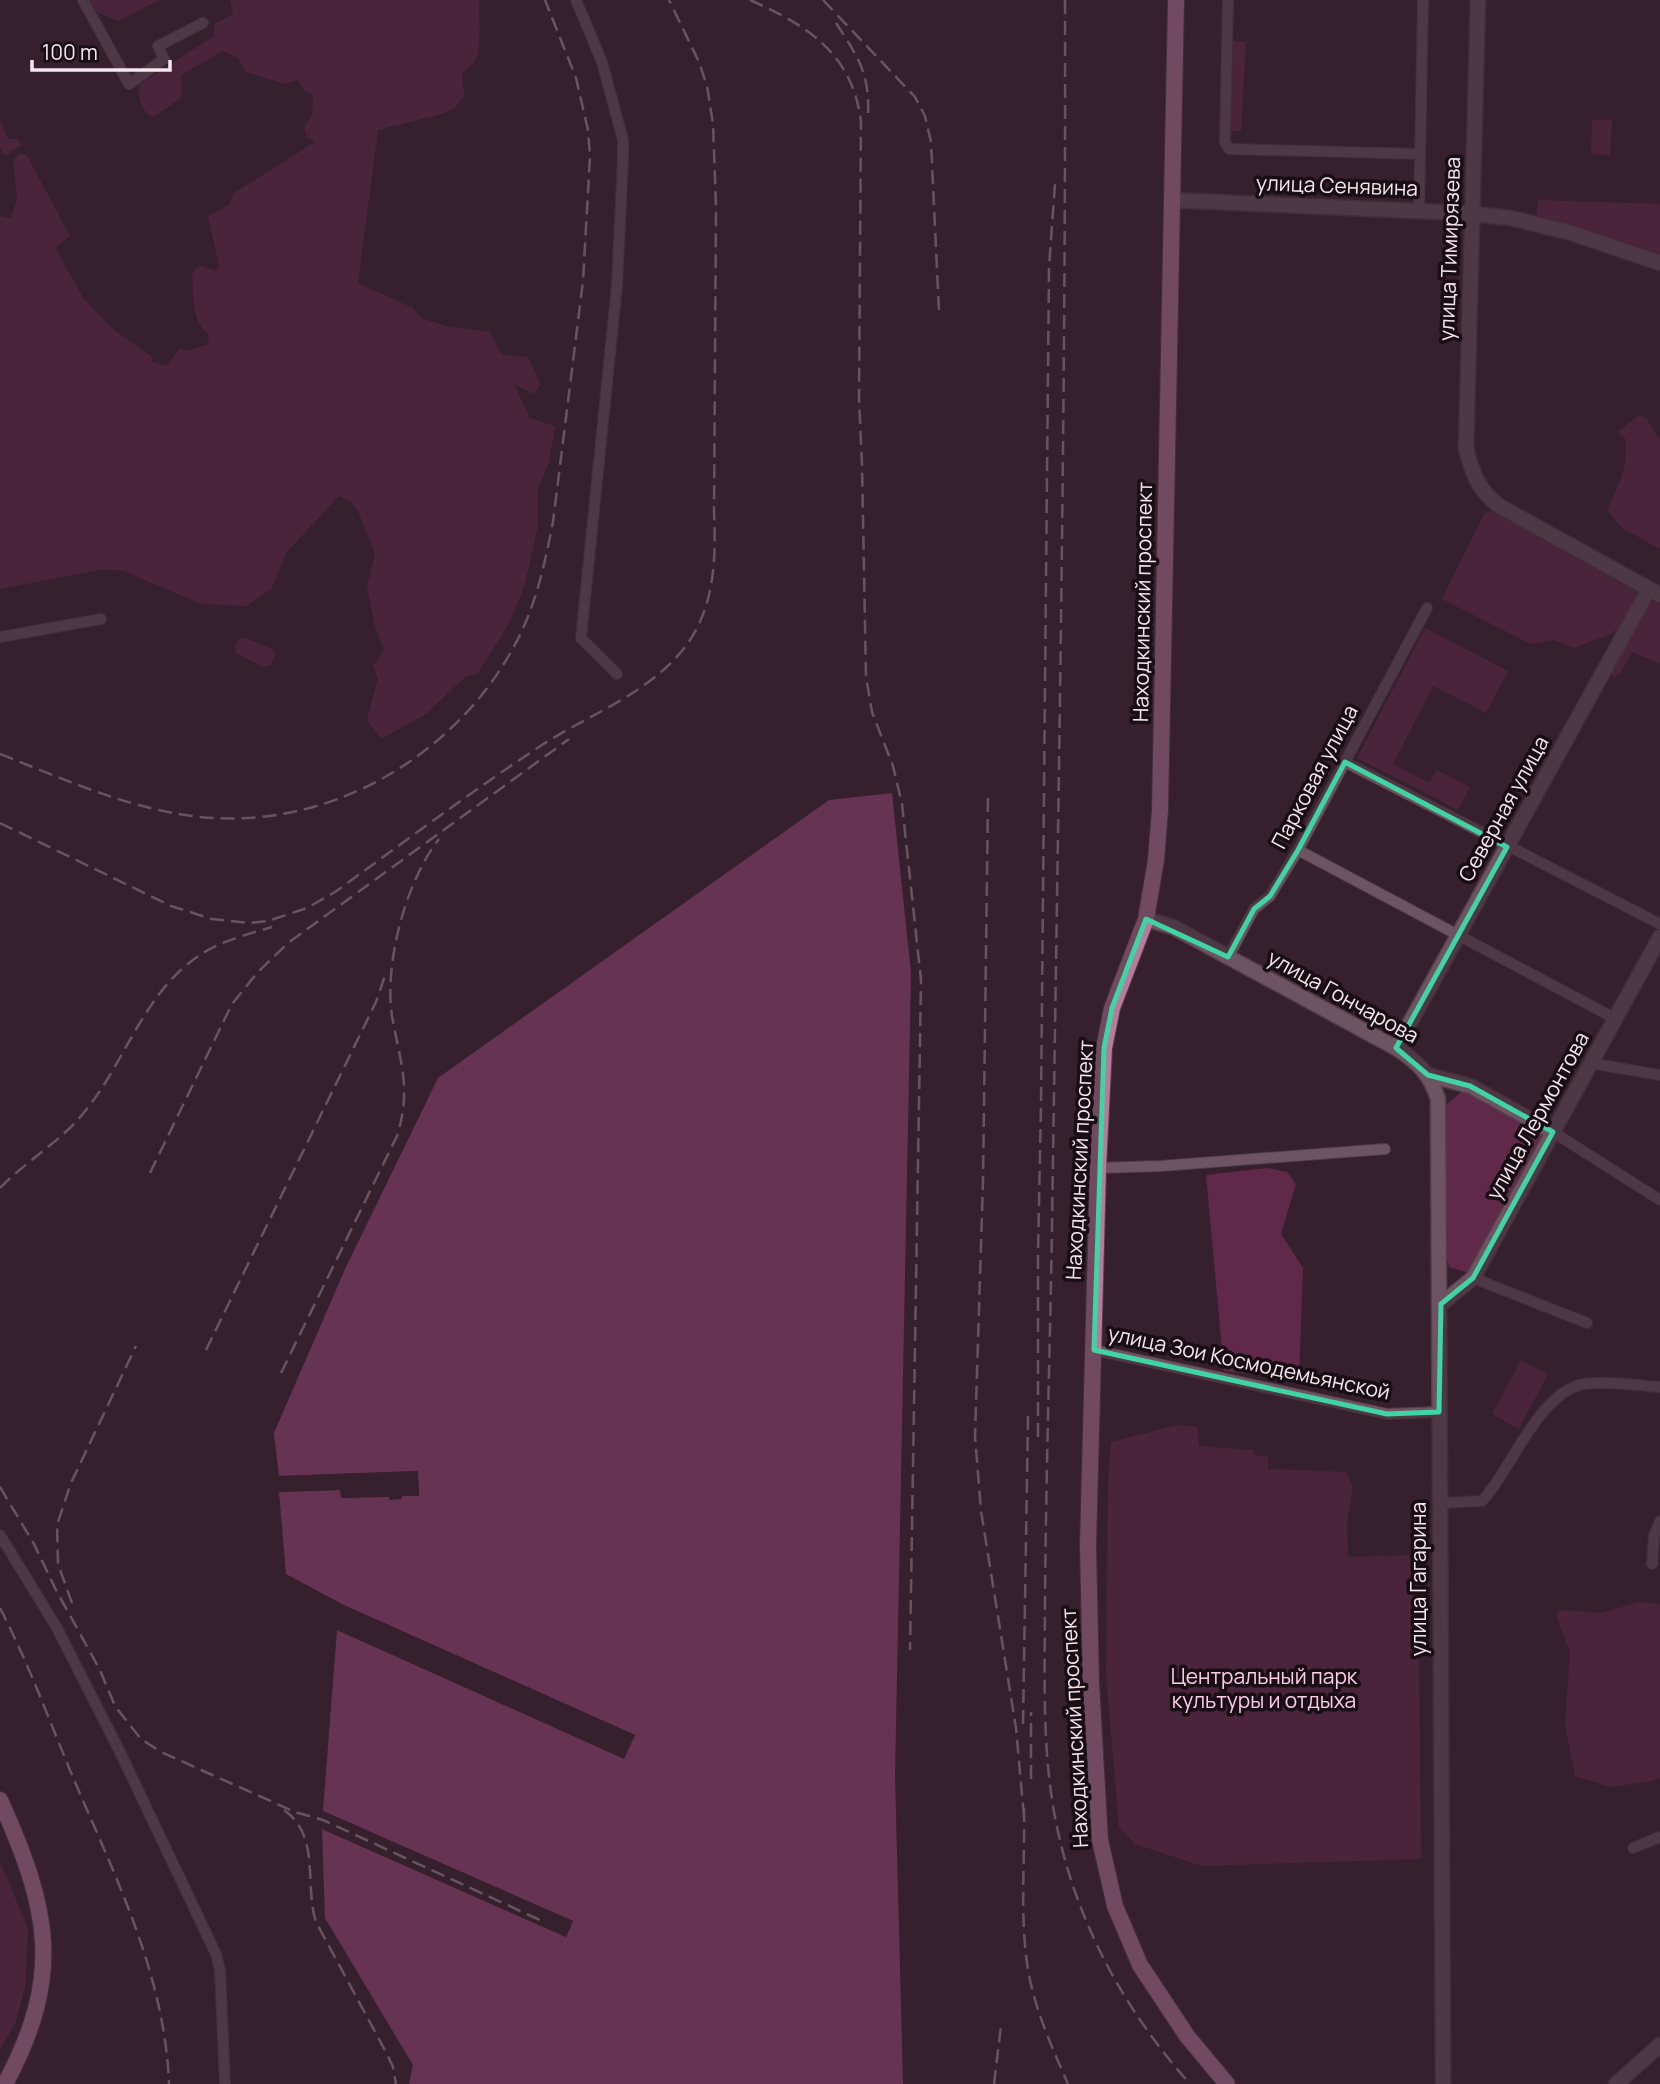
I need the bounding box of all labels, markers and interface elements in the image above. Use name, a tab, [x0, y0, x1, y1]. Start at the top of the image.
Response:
scale bar	[32, 28, 170, 72]
text: 100 m	[42, 38, 98, 66]
street label: улица Тимирязева	[1432, 156, 1466, 342]
street label: улица Сенявина	[1256, 168, 1419, 202]
street label: Находкинский проспект	[1126, 481, 1158, 722]
street label: Парковая улица	[1264, 700, 1364, 853]
street label: Северная улица	[1451, 731, 1555, 886]
street label: улица Гончарова	[1263, 943, 1424, 1049]
street label: улица Лермонтова	[1479, 1026, 1595, 1205]
street label: Находкинский проспект	[1059, 1039, 1099, 1281]
street label: улица Зои Космодемьянской	[1106, 1318, 1393, 1406]
street label: улица Гагарина	[1404, 1502, 1432, 1656]
street label: Находкинский проспект	[1054, 1607, 1094, 1849]
park label: Центральный парк культуры и отдыха	[1171, 1662, 1358, 1714]

